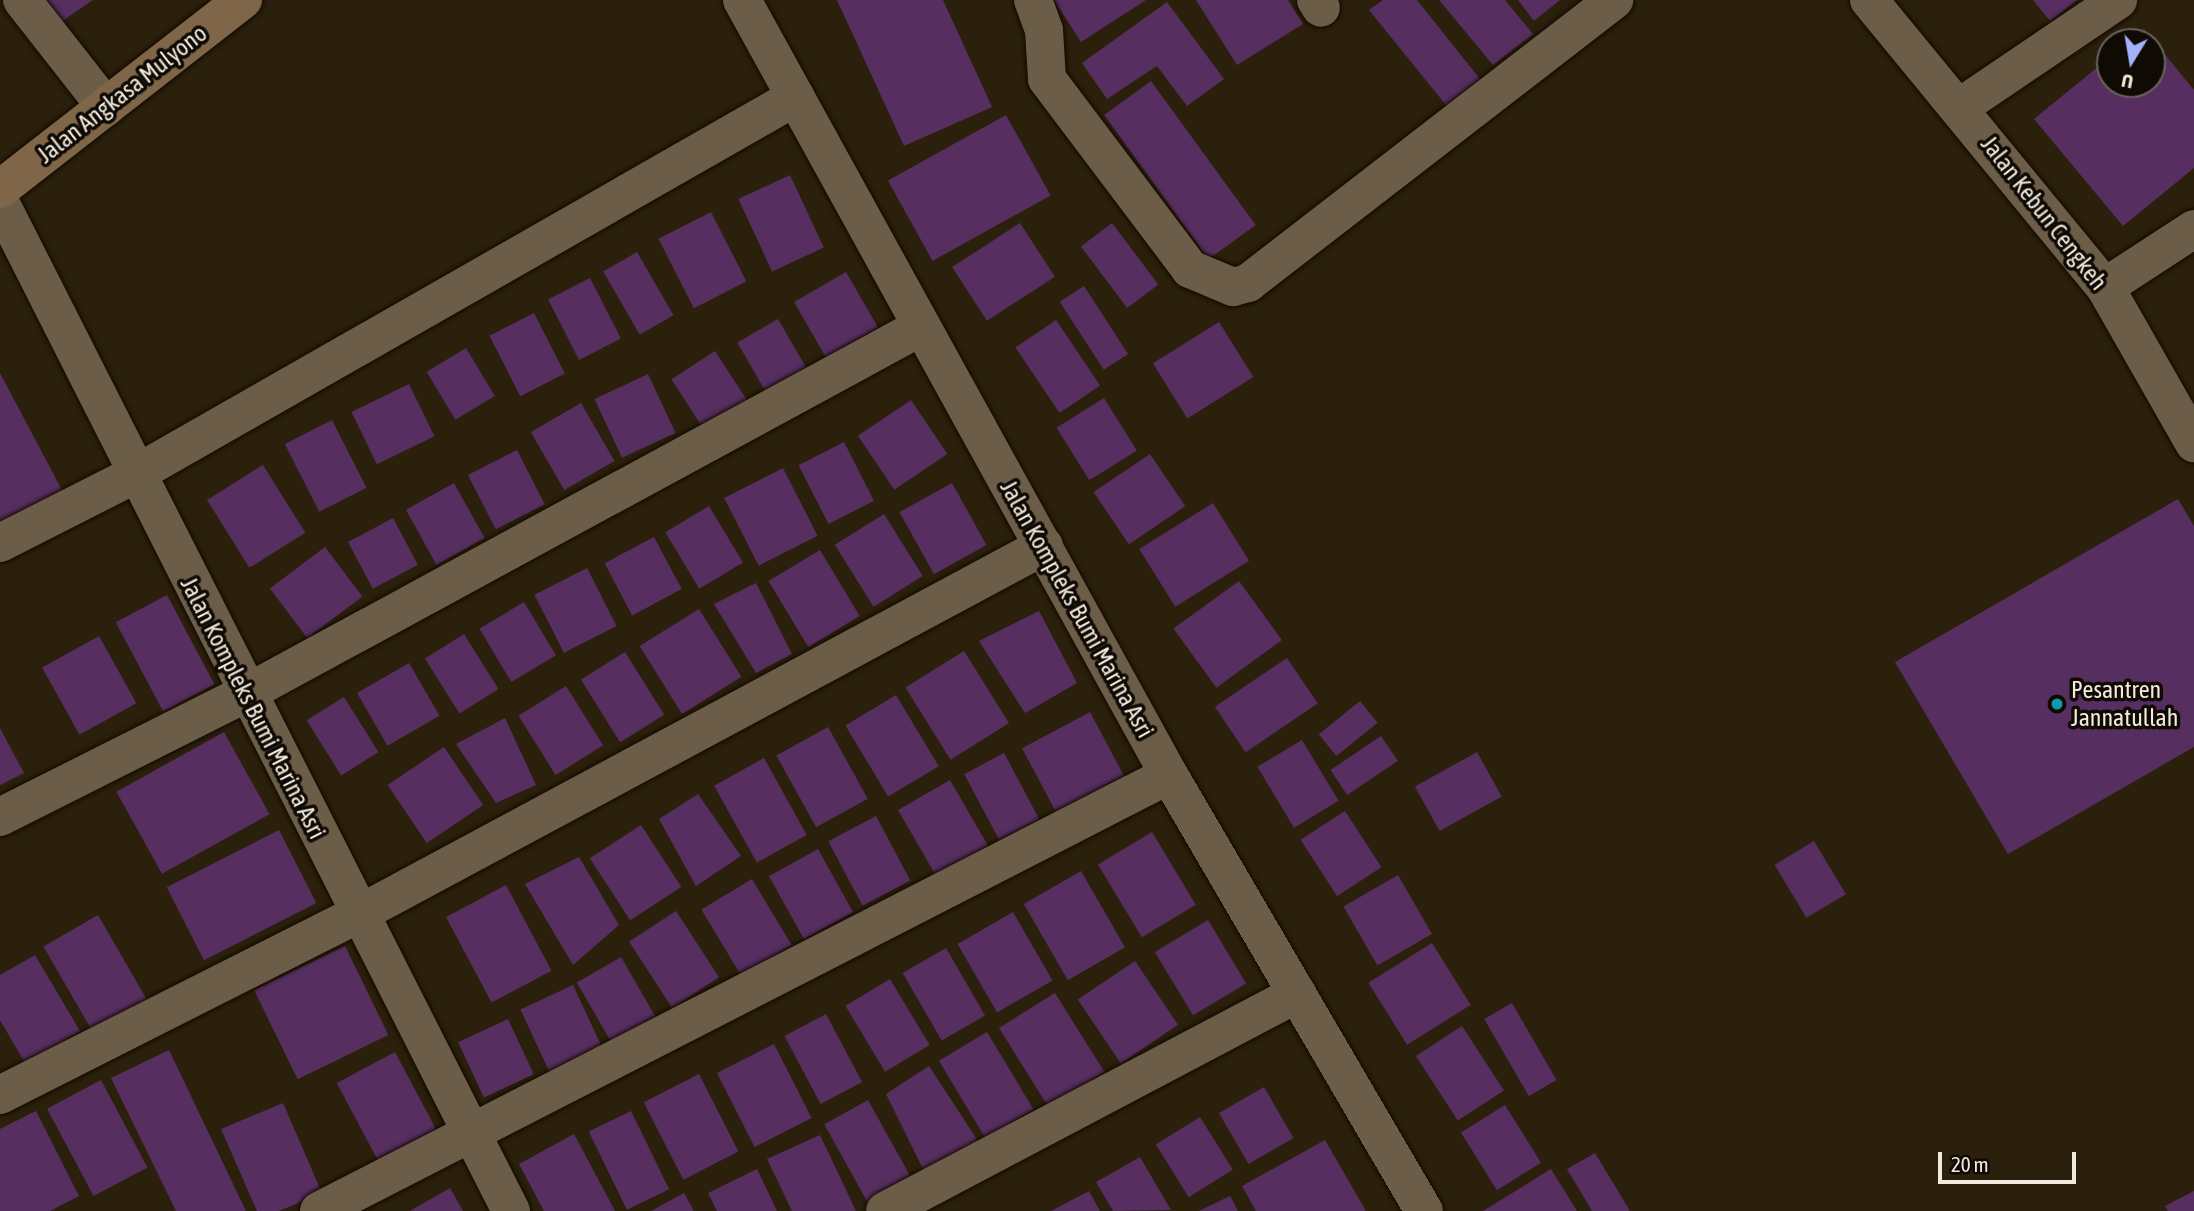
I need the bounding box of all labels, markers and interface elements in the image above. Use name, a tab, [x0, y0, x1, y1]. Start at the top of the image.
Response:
street label: Jalan Angkasa Mulyono	[31, 19, 213, 169]
north arrow	[2096, 28, 2166, 98]
text: U	[2120, 70, 2135, 94]
street label: Jalan Kebun Cengkeh	[1975, 130, 2113, 296]
street label: Jalan Kompleks Bumi Marina Asri	[994, 475, 1160, 743]
street label: Jalan Kompleks Bumi Marina Asri	[174, 572, 332, 844]
place label: Pesantren Jannatullah	[2071, 676, 2178, 732]
marker: Pesantren Jannatullah	[2049, 696, 2065, 712]
scale bar	[1942, 1138, 2080, 1182]
text: 20 m	[1951, 1152, 1989, 1176]

